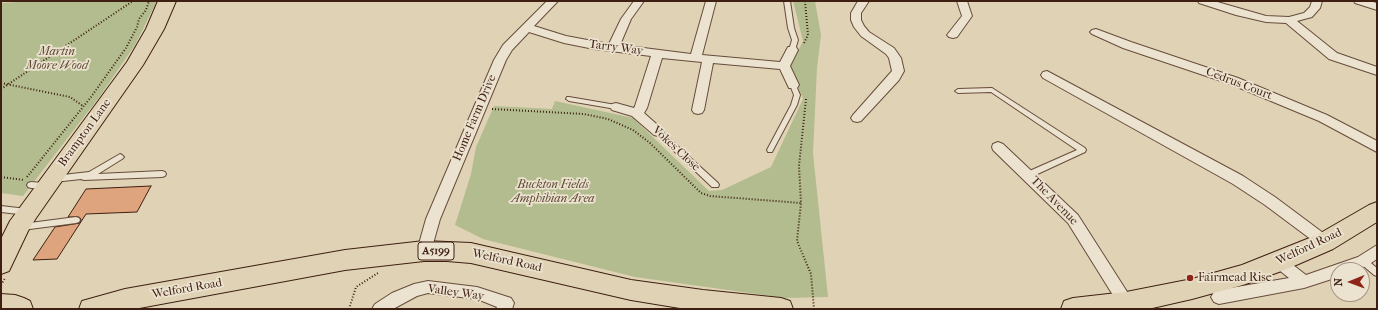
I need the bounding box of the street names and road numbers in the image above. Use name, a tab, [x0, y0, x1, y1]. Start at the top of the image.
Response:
street label: Tarry Way	[588, 37, 644, 59]
street label: Cedrus Court	[1204, 65, 1274, 103]
street label: Home Farm Drive	[450, 73, 500, 163]
street label: Brampton Lane	[56, 96, 114, 170]
street label: Vokes Close	[649, 123, 703, 175]
street label: The Avenue	[1027, 174, 1081, 228]
street label: Welford Road	[1274, 226, 1344, 268]
road number: A5199	[418, 242, 454, 260]
street label: Welford Road	[471, 247, 543, 275]
street label: Welford Road	[151, 276, 223, 302]
street label: Valley Way	[427, 282, 485, 304]

